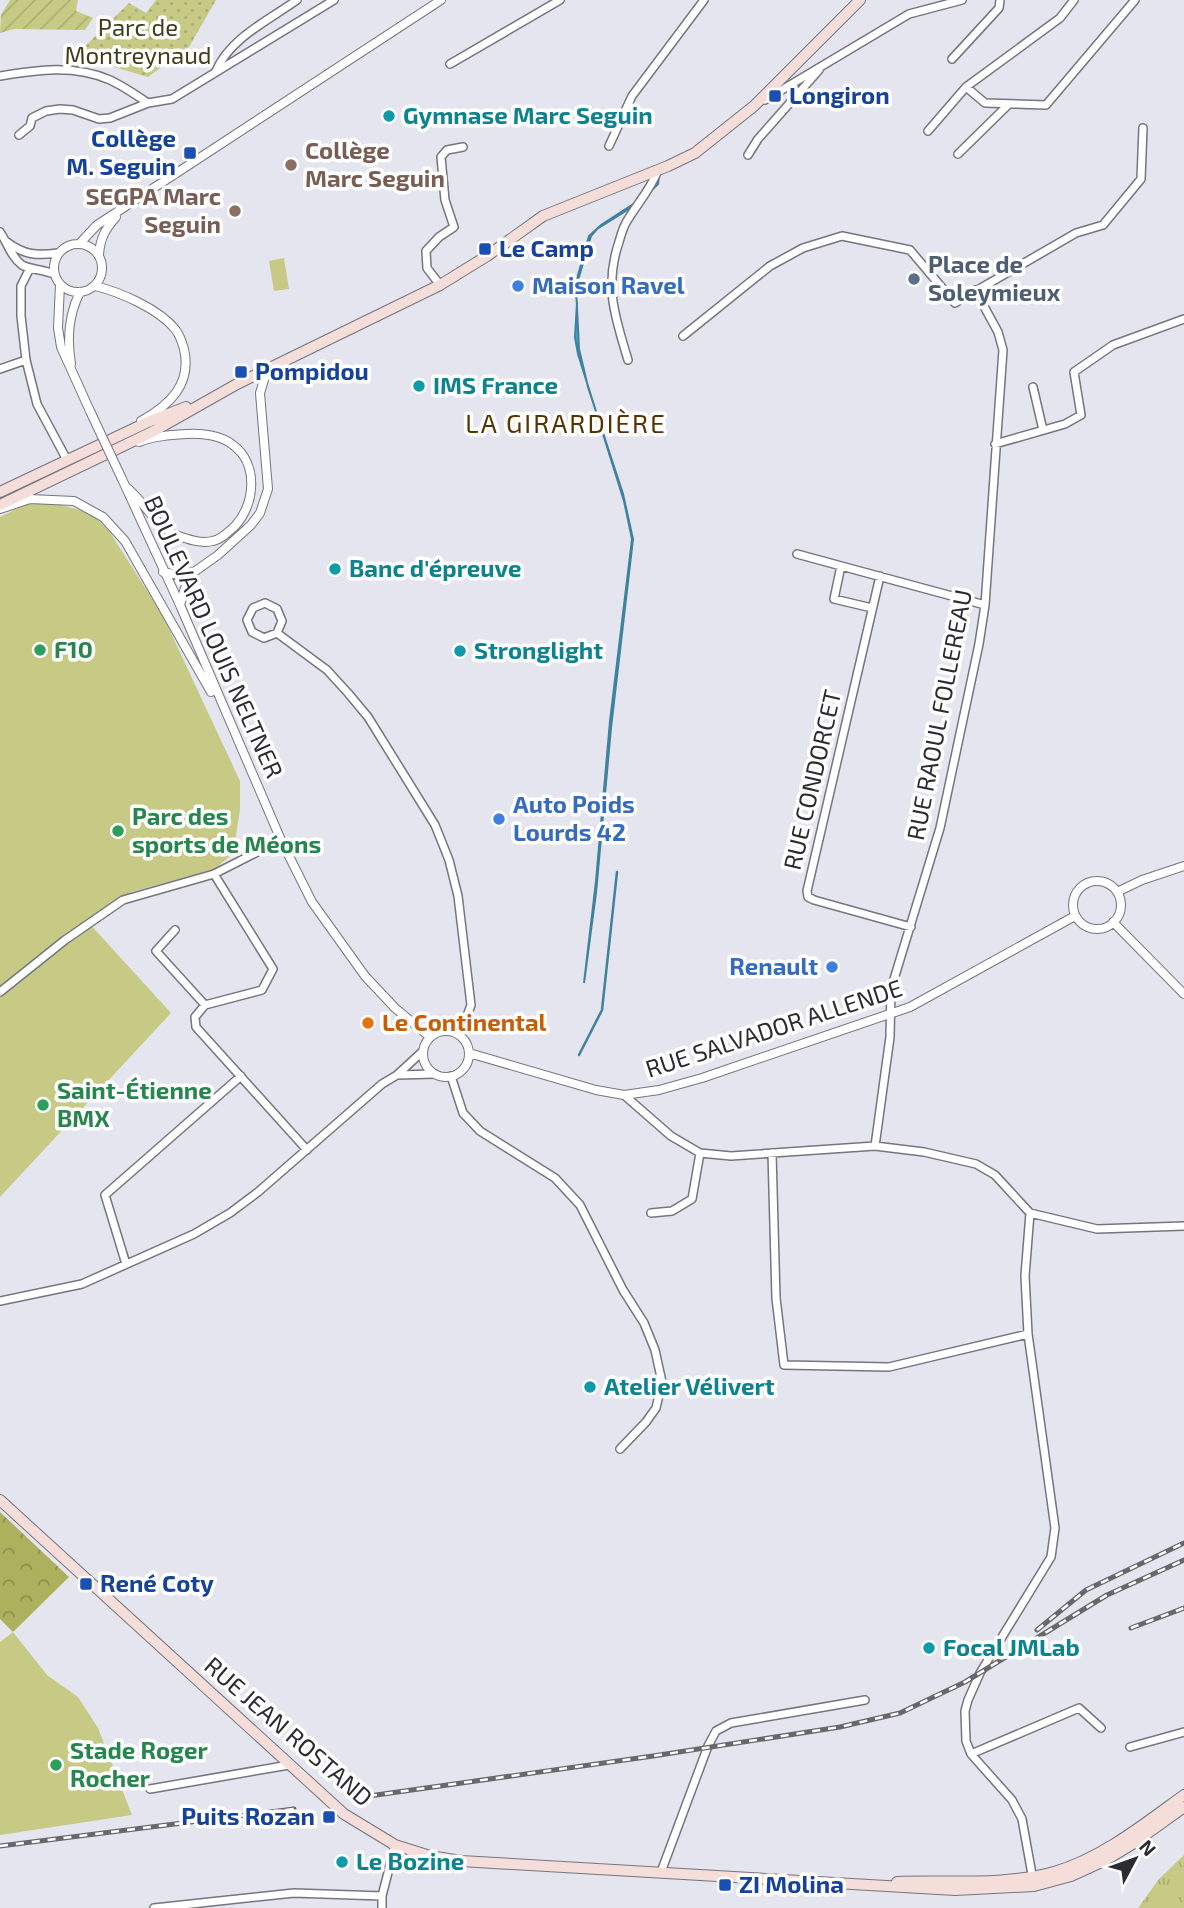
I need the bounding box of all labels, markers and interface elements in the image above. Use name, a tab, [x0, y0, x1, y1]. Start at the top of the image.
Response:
park label: Parc de Montreynaud	[64, 12, 212, 69]
place label: Longiron	[789, 80, 890, 109]
marker: Longiron	[767, 88, 783, 104]
place label: Gymnase Marc Seguin	[403, 100, 653, 129]
marker: Gymnase Marc Seguin	[381, 108, 397, 124]
place label: Collège M. Seguin	[66, 123, 176, 180]
place label: Collège Marc Seguin	[305, 135, 445, 192]
marker: Collège M. Seguin	[182, 145, 198, 161]
marker: Collège Marc Seguin	[283, 157, 299, 173]
place label: SEGPA Marc Seguin	[85, 181, 221, 238]
marker: SEGPA Marc Seguin	[227, 203, 243, 219]
place label: Le Camp	[499, 233, 594, 262]
marker: Le Camp	[477, 241, 493, 257]
place label: Place de Soleymieux	[928, 249, 1061, 306]
place label: Maison Ravel	[532, 270, 685, 299]
marker: Place de Soleymieux	[906, 271, 922, 287]
marker: Maison Ravel	[510, 278, 526, 294]
place label: Pompidou	[255, 356, 369, 385]
marker: Pompidou	[233, 364, 249, 380]
place label: IMS France	[433, 370, 558, 399]
marker: IMS France	[411, 378, 427, 394]
district label: LA GIRARDIÈRE	[465, 407, 667, 438]
street label: BOULEVARD LOUIS NELTNER	[139, 491, 290, 782]
place label: Banc d'épreuve	[349, 553, 522, 582]
marker: Banc d'épreuve	[327, 561, 343, 577]
street label: RUE RAOUL FOLLEREAU	[900, 587, 977, 842]
place label: F10	[54, 634, 93, 663]
place label: Stronglight	[474, 635, 603, 664]
marker: F10	[32, 642, 48, 658]
marker: Stronglight	[452, 643, 468, 659]
street label: RUE CONDORCET	[777, 687, 846, 872]
place label: Auto Poids Lourds 42	[513, 789, 635, 846]
place label: Parc des sports de Méons	[132, 801, 321, 858]
marker: Auto Poids Lourds 42	[491, 811, 507, 827]
marker: Parc des sports de Méons	[110, 823, 126, 839]
place label: Renault	[729, 951, 818, 980]
marker: Renault	[824, 959, 840, 975]
street label: RUE SALVADOR ALLENDE	[642, 972, 905, 1083]
place label: Le Continental	[382, 1007, 547, 1036]
marker: Le Continental	[360, 1015, 376, 1031]
place label: Saint-Étienne BMX	[57, 1075, 212, 1132]
marker: Saint-Étienne BMX	[35, 1097, 51, 1113]
place label: Atelier Vélivert	[604, 1371, 775, 1400]
marker: Atelier Vélivert	[582, 1379, 598, 1395]
place label: René Coty	[100, 1568, 214, 1597]
marker: René Coty	[78, 1576, 94, 1592]
place label: Focal JMLab	[943, 1632, 1080, 1661]
marker: Focal JMLab	[921, 1640, 937, 1656]
street label: RUE JEAN ROSTAND	[199, 1650, 379, 1812]
place label: Stade Roger Rocher	[70, 1735, 208, 1792]
marker: Stade Roger Rocher	[48, 1757, 64, 1773]
place label: Puits Rozan	[181, 1801, 315, 1830]
marker: Puits Rozan	[321, 1809, 337, 1825]
north arrow	[1100, 1824, 1170, 1894]
text: N	[1135, 1835, 1161, 1860]
place label: Le Bozine	[356, 1846, 464, 1875]
marker: Le Bozine	[334, 1854, 350, 1870]
place label: ZI Molina	[739, 1869, 844, 1898]
marker: ZI Molina	[717, 1877, 733, 1893]

